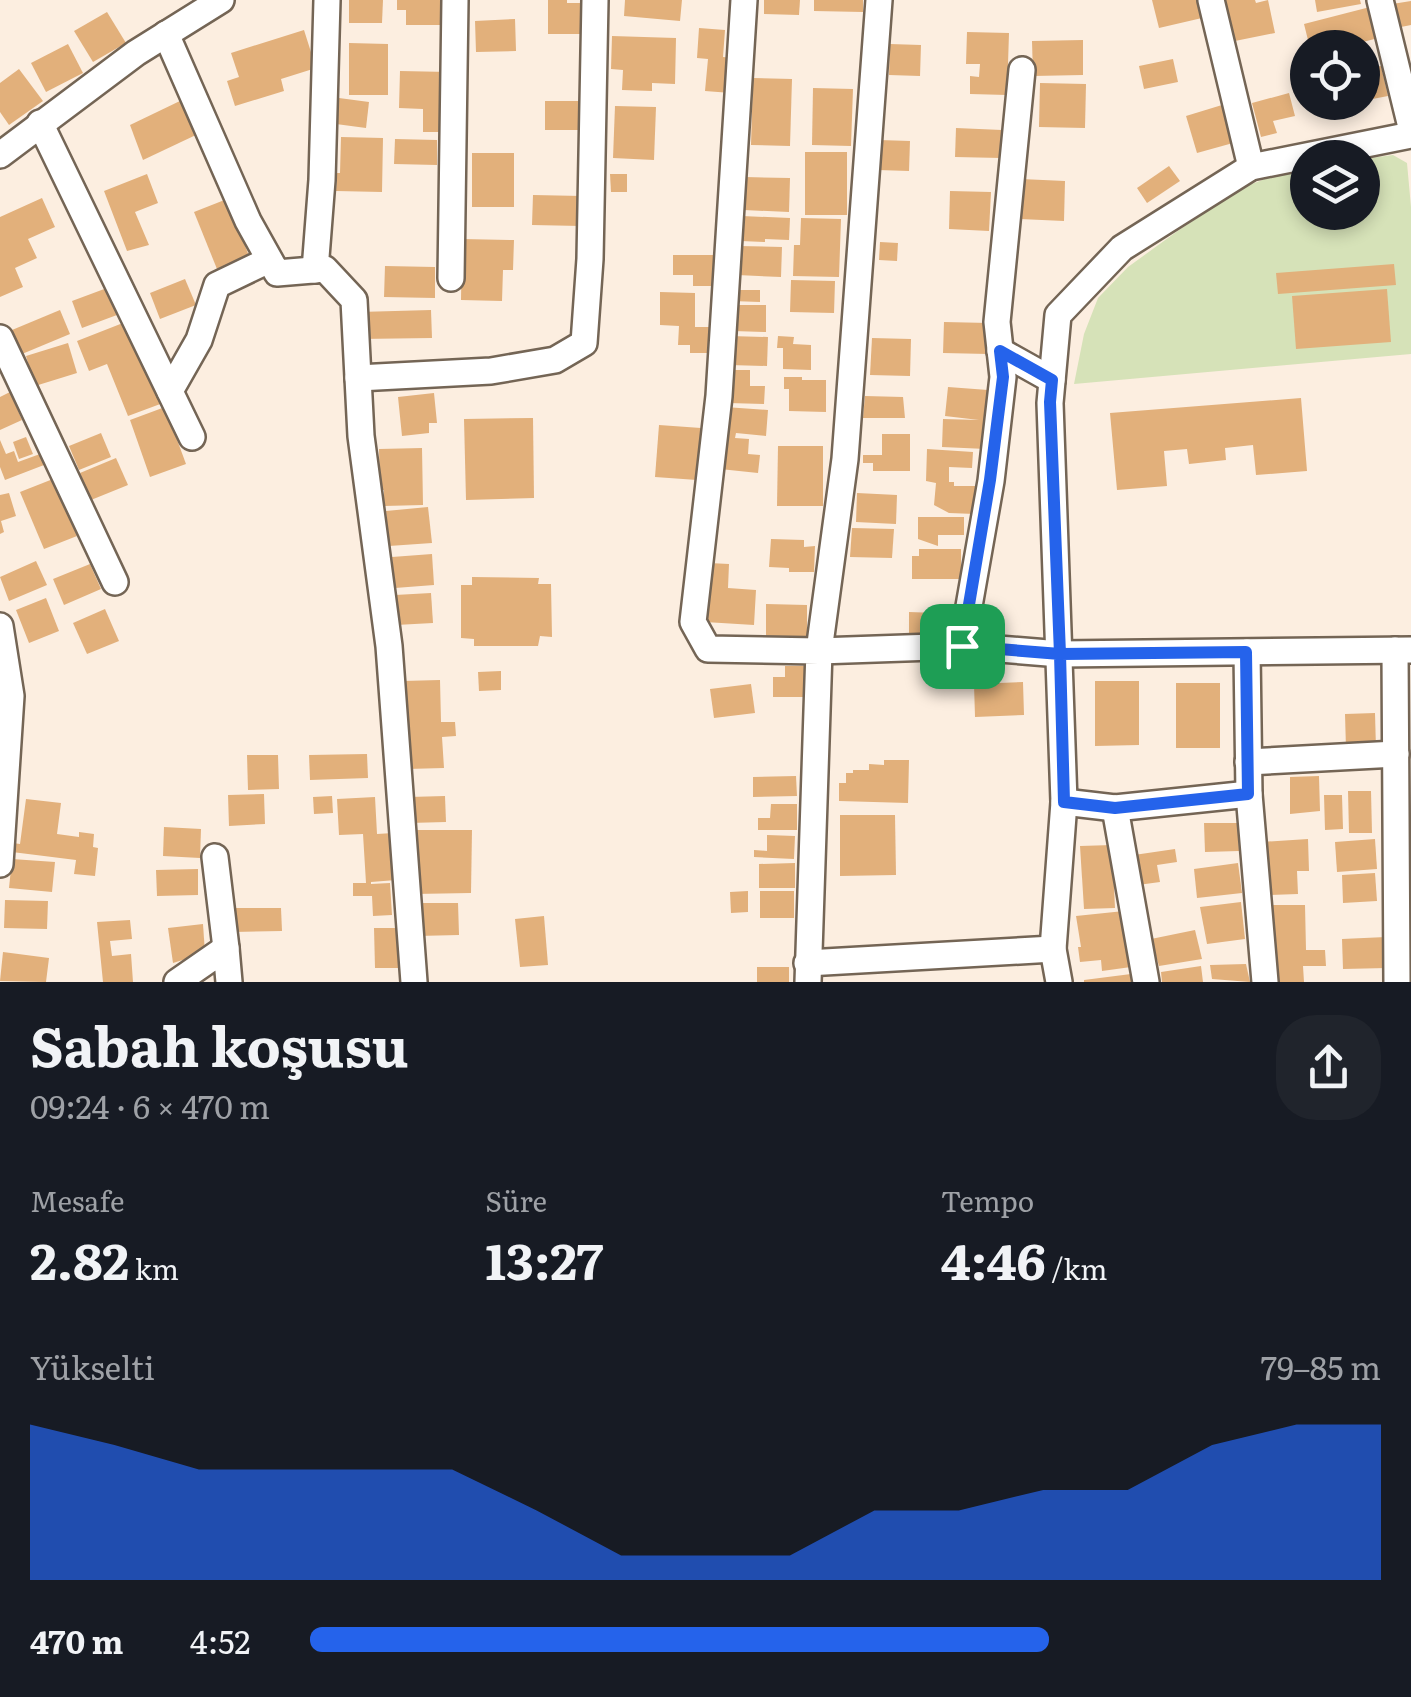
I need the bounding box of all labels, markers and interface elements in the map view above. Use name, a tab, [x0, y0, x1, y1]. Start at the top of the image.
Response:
map controls	[1290, 30, 1380, 230]
button: locate	[1290, 30, 1380, 120]
button: layers	[1290, 140, 1380, 230]
pin	[920, 604, 1005, 689]
icon: arrive	[935, 619, 990, 674]
text: Sabah koşusu	[30, 1002, 409, 1084]
button: share	[1276, 1015, 1381, 1120]
text: 09:24 · 6 × 470 m	[30, 1081, 270, 1129]
text: Mesafe	[30, 1179, 124, 1221]
text: Süre	[485, 1179, 547, 1221]
text: Tempo	[941, 1179, 1034, 1221]
text: 2.82	[30, 1221, 129, 1295]
text: 13:27	[485, 1221, 604, 1295]
text: 4:46	[941, 1221, 1046, 1295]
text: km	[129, 1247, 179, 1289]
text: /km	[1046, 1247, 1107, 1289]
text: Yükselti	[30, 1342, 155, 1390]
text: 79–85 m	[1261, 1342, 1381, 1390]
text: 470 m	[30, 1616, 124, 1664]
text: 4:52	[190, 1616, 250, 1664]

